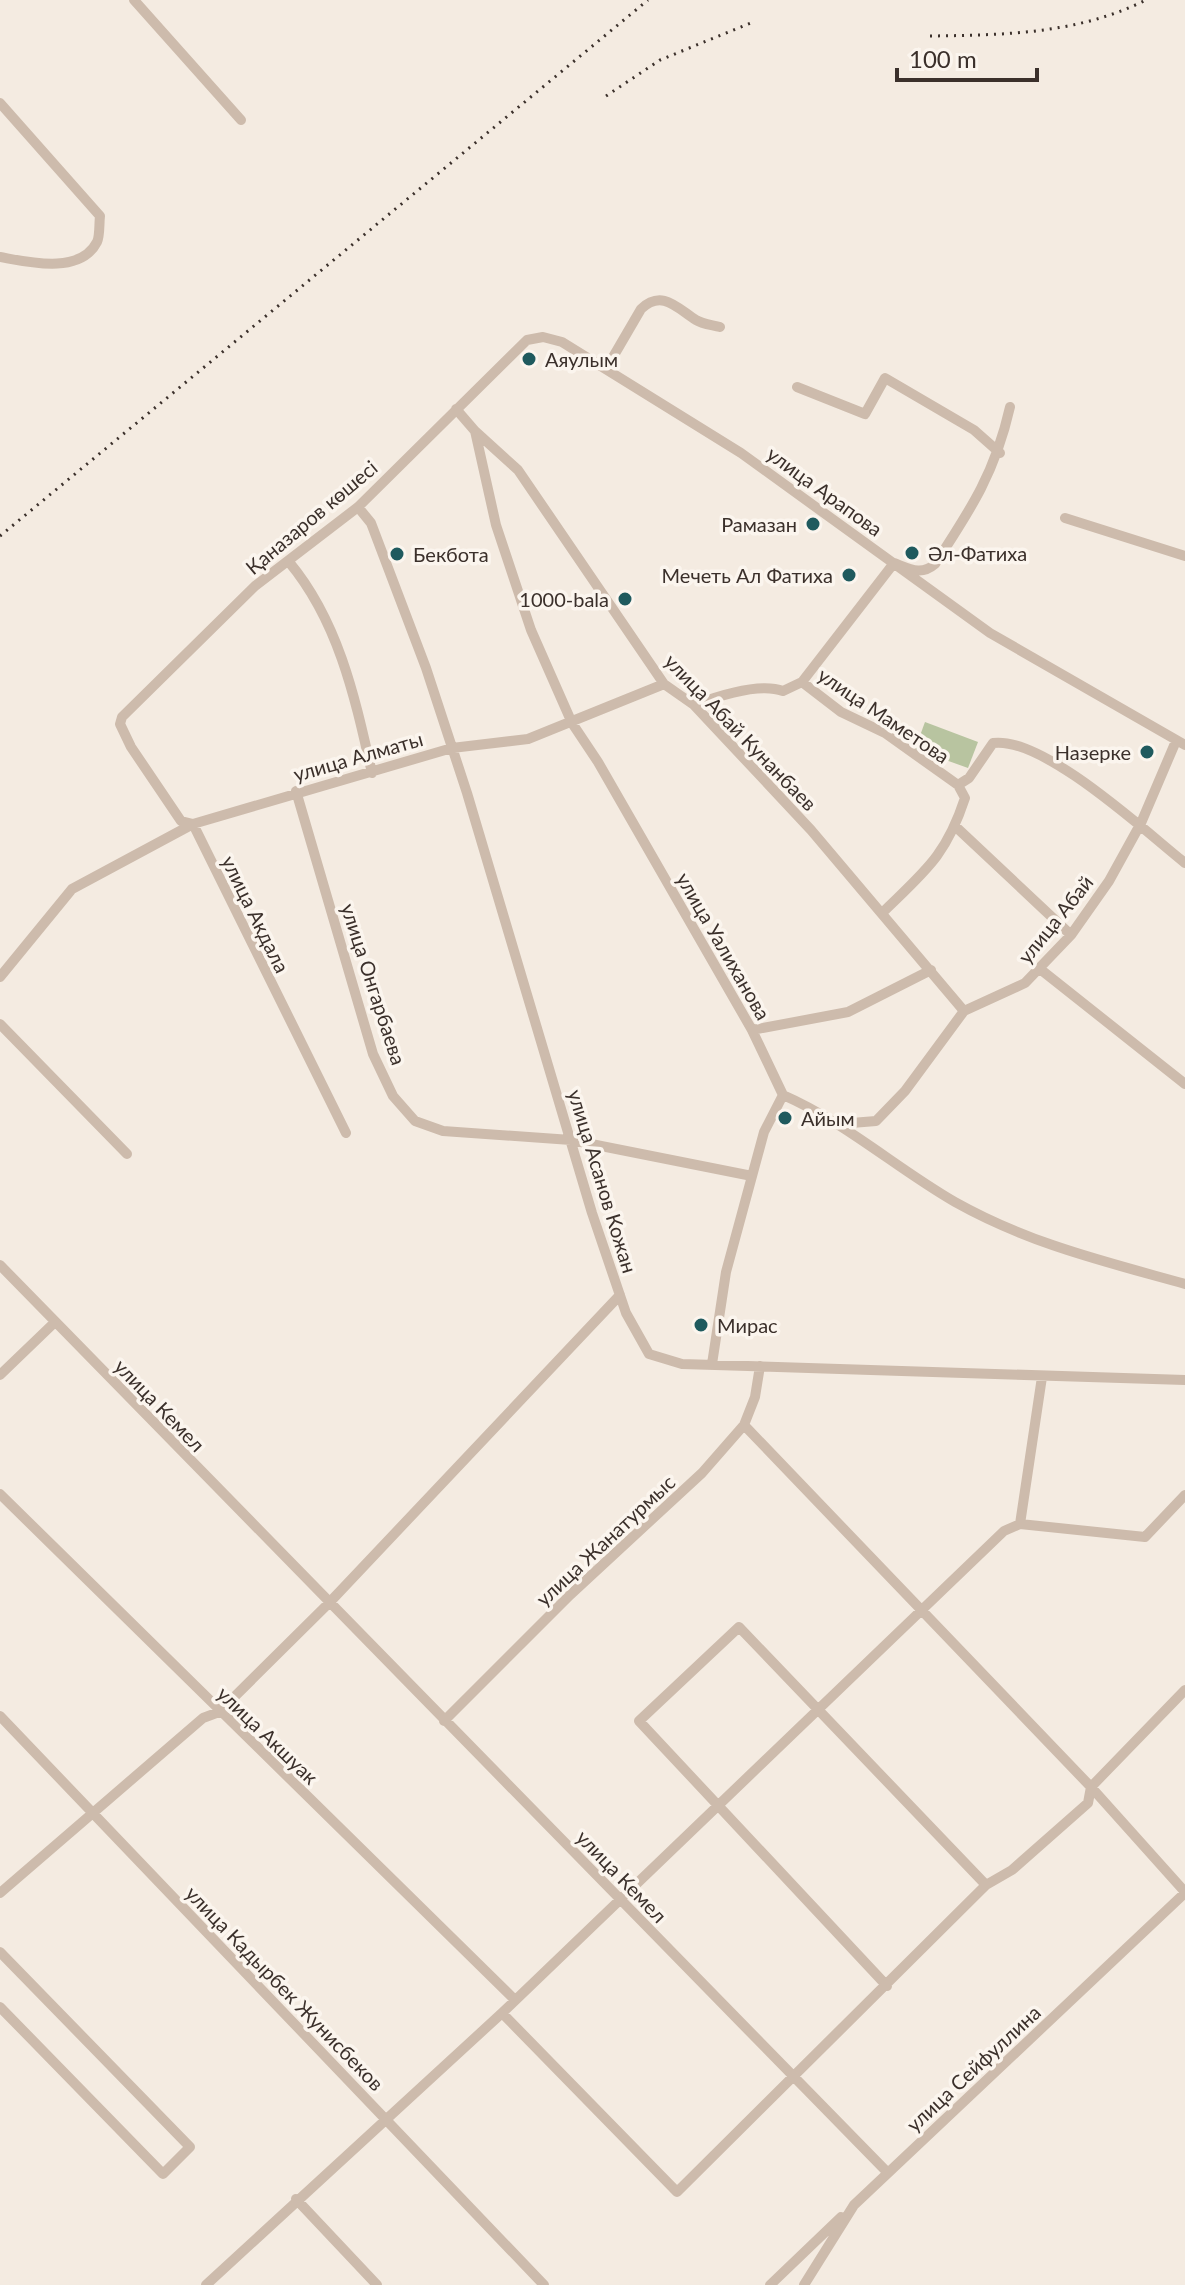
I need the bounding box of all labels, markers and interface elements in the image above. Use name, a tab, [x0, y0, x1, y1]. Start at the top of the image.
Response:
scale bar	[897, 32, 1037, 82]
text: 100 m	[909, 44, 977, 73]
place label: Аяулым	[545, 347, 618, 371]
marker: Аяулым	[520, 350, 538, 368]
street label: улица Арапова	[763, 441, 887, 541]
street label: Қаназаров көшесі	[240, 455, 382, 579]
place label: Рамазан	[721, 512, 797, 536]
marker: Рамазан	[804, 515, 822, 533]
place label: Әл-Фатиха	[928, 541, 1027, 565]
place label: Бекбота	[413, 542, 489, 566]
marker: Әл-Фатиха	[903, 544, 921, 562]
marker: Бекбота	[388, 545, 406, 563]
place label: Мечеть Ал Фатиха	[662, 563, 833, 587]
marker: Мечеть Ал Фатиха	[840, 566, 858, 584]
place label: 1000-bala	[519, 587, 609, 611]
marker: 1000-bala	[616, 590, 634, 608]
street label: улица Абай Кунанбаев	[660, 649, 822, 815]
street label: улица Маметова	[814, 662, 954, 768]
street label: улица Алматы	[291, 726, 425, 786]
place label: Назерке	[1055, 740, 1131, 764]
marker: Назерке	[1138, 743, 1156, 761]
street label: улица Акдала	[217, 851, 295, 977]
street label: улица Уалиханова	[672, 868, 776, 1024]
street label: улица Абай	[1012, 870, 1098, 968]
street label: улица Онгарбаева	[337, 900, 411, 1068]
street label: улица Асанов Кожан	[564, 1086, 642, 1276]
place label: Айым	[801, 1106, 855, 1130]
marker: Айым	[776, 1109, 794, 1127]
place label: Мирас	[717, 1313, 778, 1337]
marker: Мирас	[692, 1316, 710, 1334]
street label: улица Кемел	[110, 1354, 210, 1456]
street label: улица Жанатурмыс	[531, 1469, 680, 1610]
street label: улица Акшуак	[213, 1681, 324, 1789]
street label: улица Кемел	[572, 1825, 672, 1927]
street label: улица Кадырбек Жунисбеков	[181, 1881, 389, 2095]
street label: улица Сейфуллина	[901, 2000, 1045, 2136]

